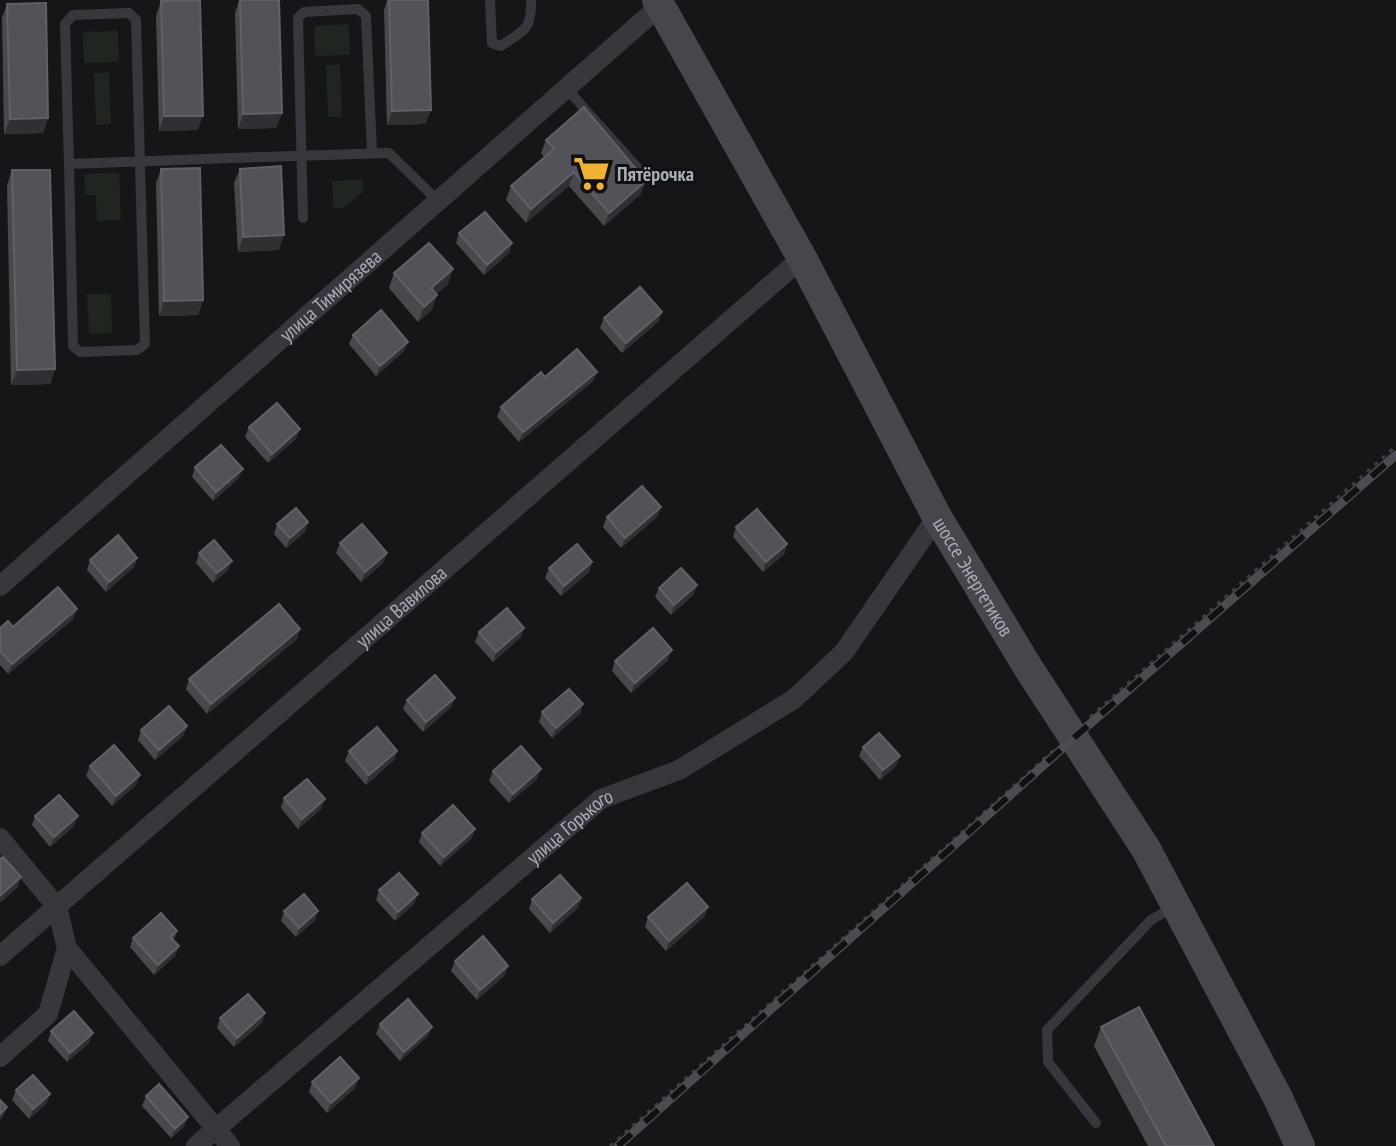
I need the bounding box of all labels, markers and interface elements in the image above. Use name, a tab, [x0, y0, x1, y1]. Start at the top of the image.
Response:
supermarket icon: Пятёрочка	[572, 155, 610, 193]
place label: Пятёрочка	[617, 161, 694, 187]
street label: улица Тимирязева	[274, 244, 387, 347]
street label: шоссе Энергетиков	[927, 512, 1019, 641]
street label: улица Вавилова	[350, 560, 452, 653]
street label: улица Горького	[521, 783, 617, 870]

